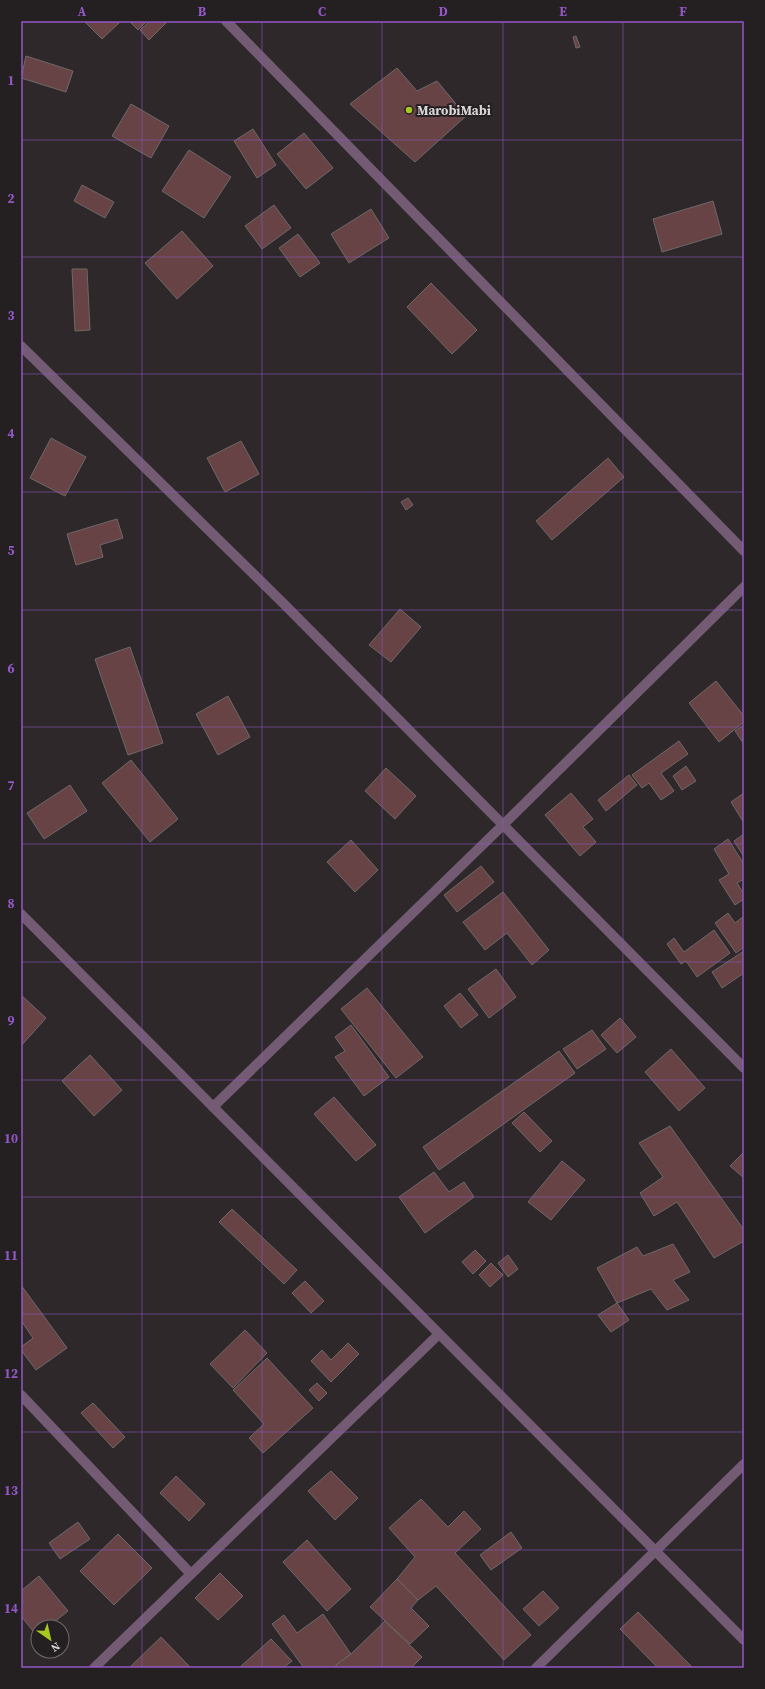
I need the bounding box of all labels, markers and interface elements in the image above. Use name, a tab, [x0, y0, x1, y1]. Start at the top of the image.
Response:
text: A	[78, 3, 87, 20]
text: B	[198, 3, 207, 20]
text: C	[318, 3, 326, 20]
text: D	[438, 3, 448, 20]
text: E	[559, 3, 567, 20]
text: F	[679, 3, 687, 20]
text: 1	[7, 72, 15, 89]
place label: MarobiMabi	[417, 102, 491, 119]
marker: MarobiMabi	[404, 105, 414, 115]
text: 2	[7, 190, 15, 207]
text: 3	[7, 307, 15, 324]
text: 4	[7, 425, 15, 442]
text: 5	[7, 542, 15, 559]
text: 6	[7, 660, 15, 677]
text: 7	[7, 777, 15, 794]
text: 8	[7, 895, 15, 912]
text: 9	[7, 1012, 15, 1029]
text: 10	[4, 1130, 18, 1147]
text: 11	[4, 1247, 18, 1264]
text: 12	[4, 1365, 18, 1382]
text: 13	[4, 1482, 18, 1499]
text: 14	[4, 1600, 18, 1617]
north arrow	[30, 1619, 70, 1659]
text: N	[48, 1638, 63, 1655]

